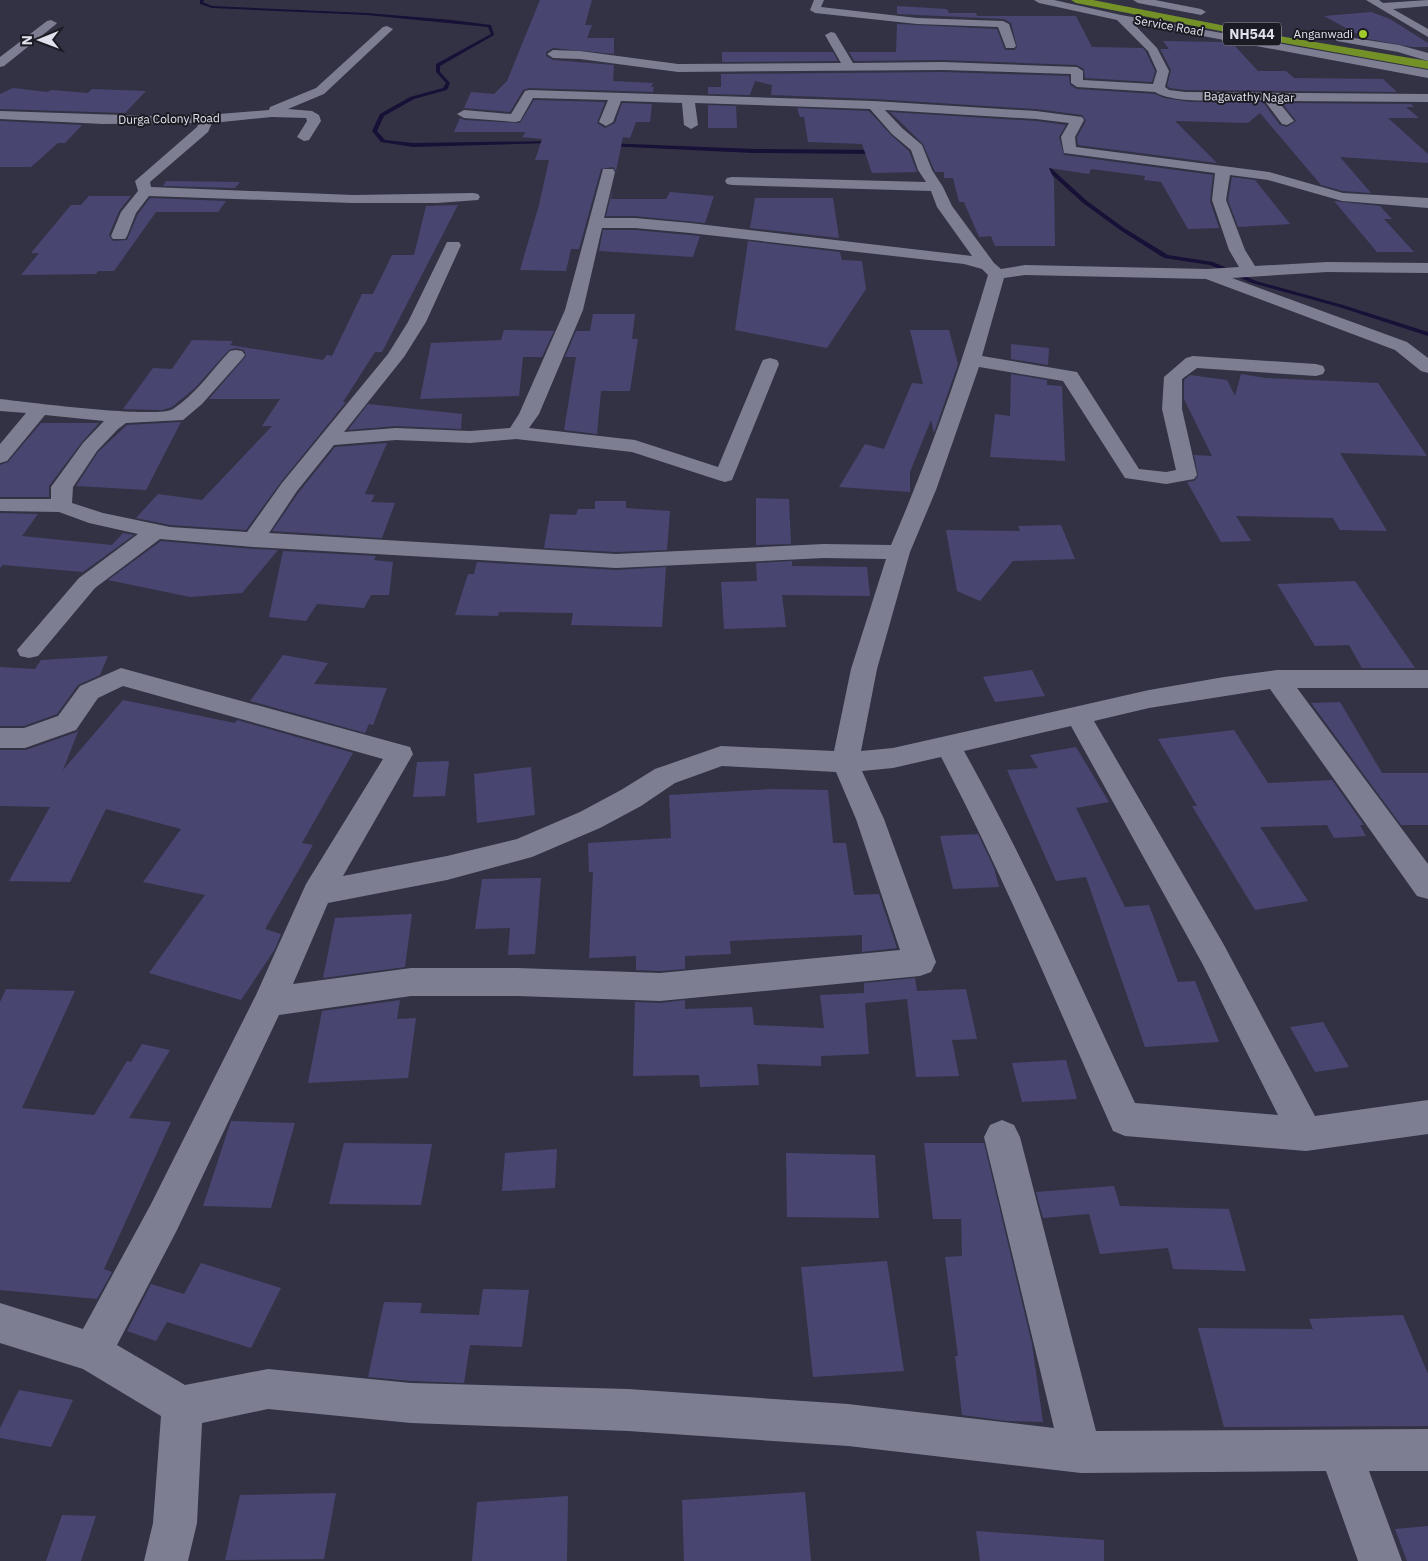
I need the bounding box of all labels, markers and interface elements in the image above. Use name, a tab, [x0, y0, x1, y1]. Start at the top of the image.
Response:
street label: Service Road	[1133, 12, 1205, 39]
north arrow	[15, 15, 65, 65]
road number: NH544	[1223, 22, 1281, 46]
place label: Anganwadi	[1294, 26, 1353, 41]
marker: Anganwadi	[1357, 28, 1369, 40]
text: N	[18, 35, 36, 45]
street label: Bagavathy Nagar	[1203, 88, 1295, 105]
street label: Durga Colony Road	[118, 110, 220, 127]

